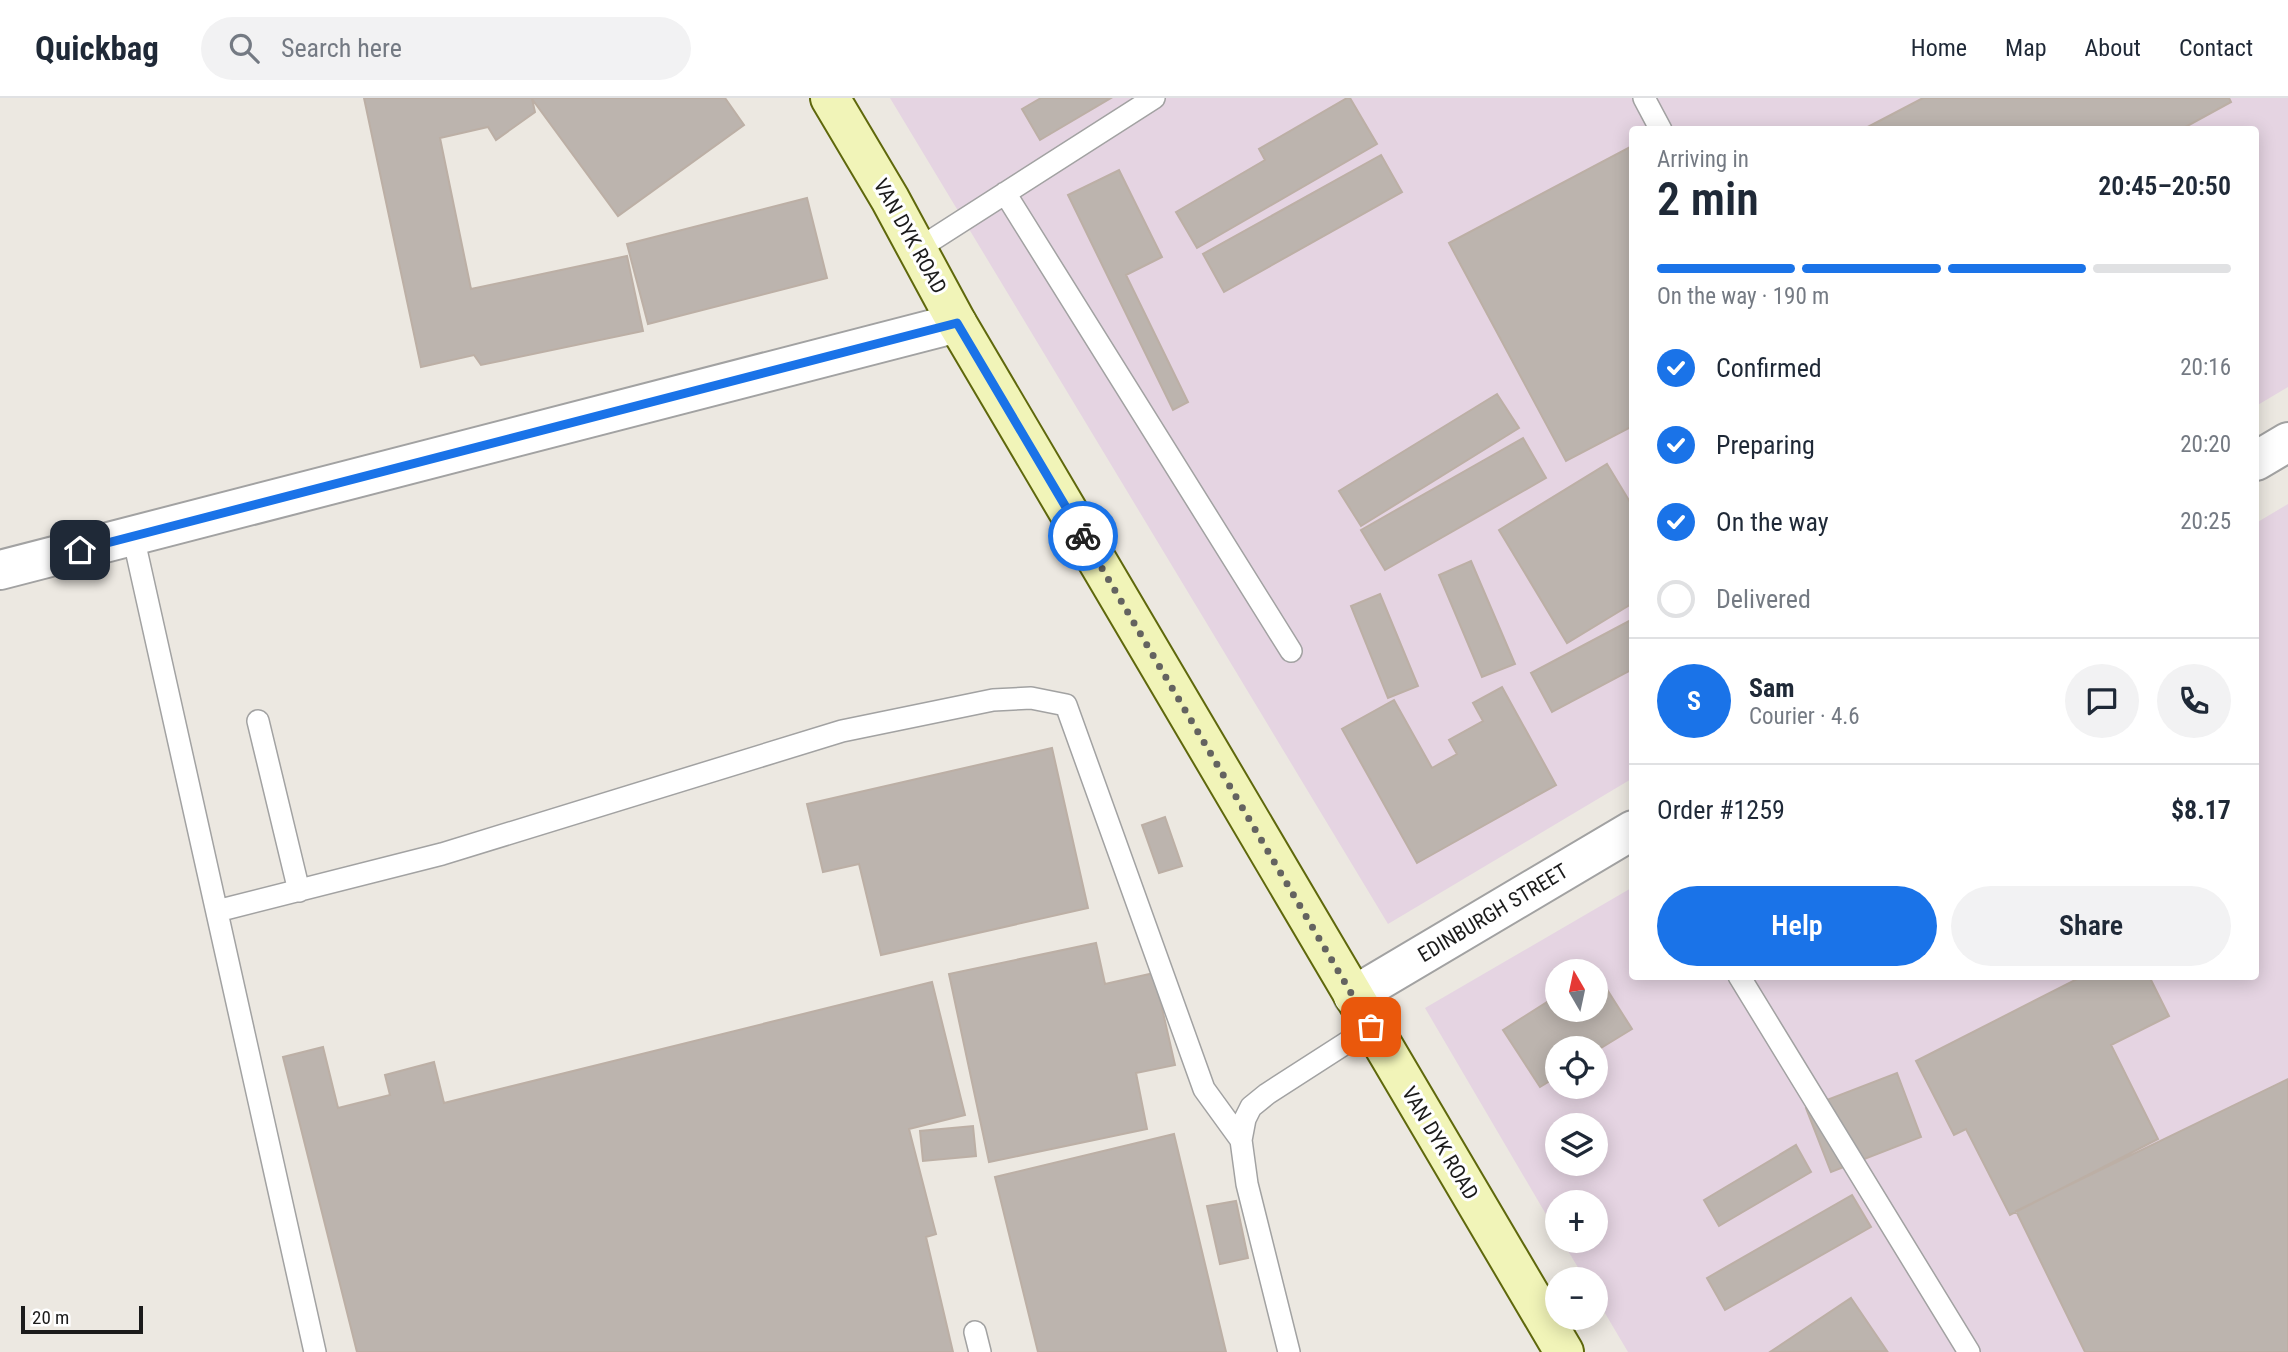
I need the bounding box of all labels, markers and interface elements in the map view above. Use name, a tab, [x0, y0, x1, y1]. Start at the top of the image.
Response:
search box	[201, 17, 691, 80]
text: Quickbag	[35, 29, 159, 68]
icon: search	[225, 29, 263, 67]
text: Search here	[281, 33, 402, 63]
text: Home	[1911, 34, 1967, 62]
text: Map	[2005, 34, 2047, 62]
text: About	[2085, 34, 2141, 62]
text: Contact	[2179, 34, 2253, 62]
text: Arriving in	[1657, 146, 1749, 173]
text: 20:45–20:50	[2098, 171, 2231, 201]
text: 2 min	[1657, 172, 1759, 226]
street label: VAN DYK ROAD	[869, 174, 951, 298]
text: On the way · 190 m	[1657, 283, 1829, 310]
icon: check	[1657, 349, 1695, 387]
text: Confirmed	[1716, 353, 1822, 383]
text: 20:16	[2180, 354, 2231, 381]
icon: check	[1657, 426, 1695, 464]
text: Preparing	[1716, 430, 1815, 460]
text: 20:20	[2180, 431, 2231, 458]
courier	[1048, 501, 1118, 571]
icon: check	[1657, 503, 1695, 541]
text: On the way	[1716, 507, 1829, 537]
text: 20:25	[2180, 508, 2231, 535]
icon: bike	[1064, 517, 1102, 555]
pin	[50, 520, 110, 580]
icon: home	[61, 531, 99, 569]
text: Delivered	[1716, 584, 1811, 614]
button: chat	[2065, 664, 2139, 738]
button: phone	[2157, 664, 2231, 738]
text: Sam	[1749, 673, 1795, 703]
text: S	[1687, 686, 1701, 716]
text: Courier · 4.6	[1749, 703, 1860, 730]
text: Order #1259	[1657, 795, 1785, 825]
text: $8.17	[2171, 795, 2231, 825]
street label: EDINBURGH STREET	[1414, 859, 1572, 967]
button: Help	[1657, 886, 1937, 966]
button: Share	[1951, 886, 2231, 966]
north arrow	[1545, 959, 1608, 1022]
map controls	[1545, 959, 1608, 1330]
pin	[1341, 997, 1401, 1057]
icon: bag	[1352, 1008, 1390, 1046]
button: locate	[1545, 1036, 1608, 1099]
street label: VAN DYK ROAD	[1397, 1082, 1483, 1204]
button: layers	[1545, 1113, 1608, 1176]
button: +	[1545, 1190, 1608, 1253]
button: −	[1545, 1267, 1608, 1330]
scale bar	[21, 1303, 144, 1335]
text: 20 m	[32, 1306, 69, 1329]

